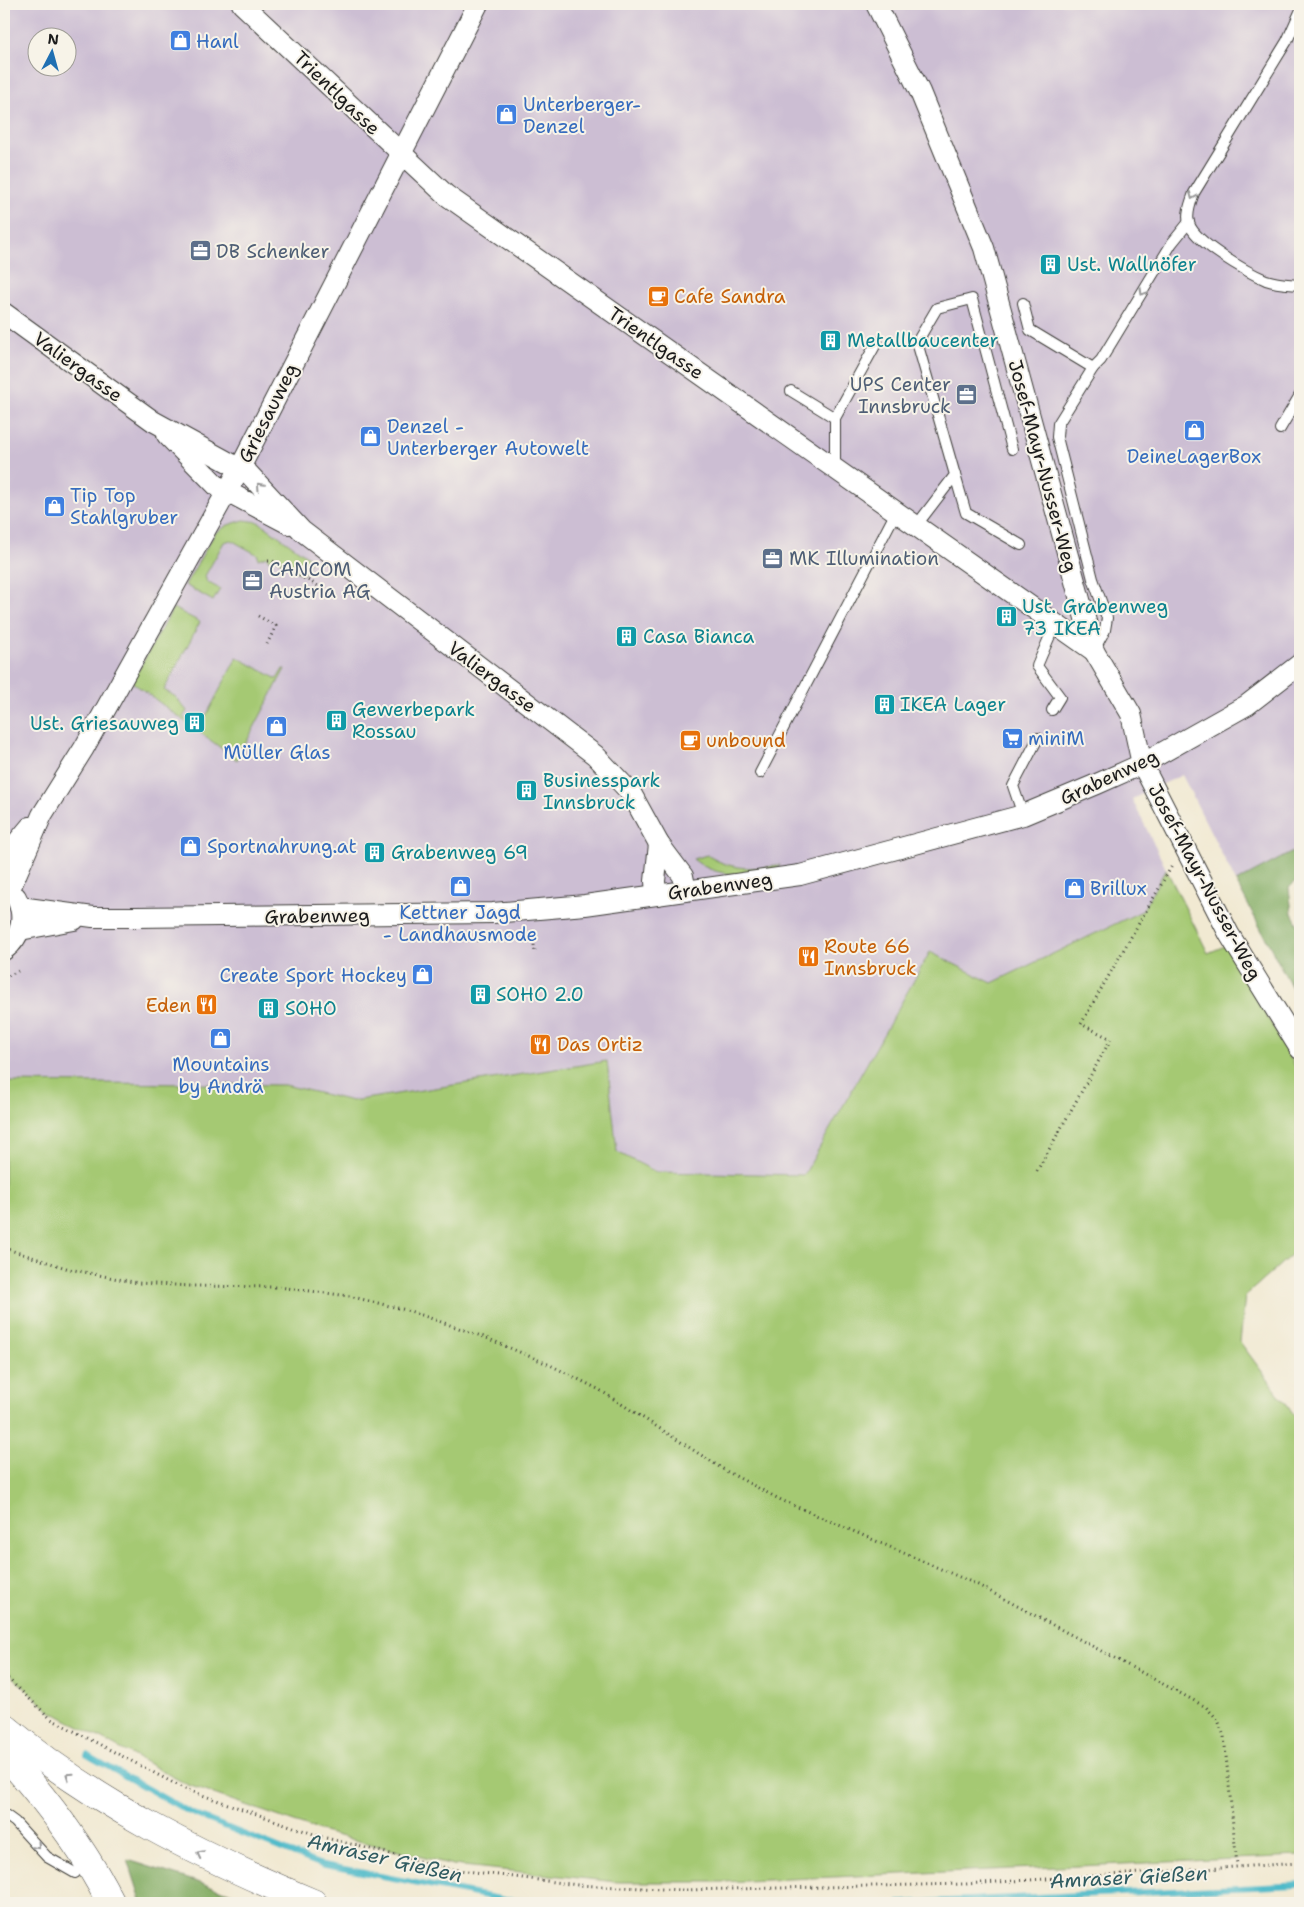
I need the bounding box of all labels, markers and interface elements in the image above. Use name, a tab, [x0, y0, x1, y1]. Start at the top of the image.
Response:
north arrow	[28, 28, 78, 78]
shop icon: Hanl	[168, 29, 192, 53]
place label: Hanl	[196, 29, 239, 54]
text: N	[47, 30, 60, 49]
street label: Trientlgasse	[288, 45, 386, 141]
place label: Unterberger- Denzel	[523, 92, 641, 139]
shop icon: Unterberger- Denzel	[495, 103, 519, 127]
one-way arrow	[1189, 191, 1199, 200]
office icon: DB Schenker	[188, 239, 212, 263]
place label: DB Schenker	[216, 239, 329, 264]
building icon: Ust. Wallnöfer	[1039, 252, 1063, 276]
place label: Ust. Wallnöfer	[1067, 252, 1197, 277]
cafe icon: Cafe Sandra	[646, 284, 670, 308]
place label: Cafe Sandra	[674, 284, 786, 309]
one-way arrow	[1139, 286, 1149, 295]
street label: Trientlgasse	[603, 301, 709, 385]
street label: Valiergasse	[28, 326, 128, 408]
building icon: Metallbaucenter	[819, 328, 843, 352]
place label: Metallbaucenter	[847, 328, 999, 353]
street label: Josef-Mayr-Nusser-Weg	[1003, 357, 1083, 575]
street label: Griesauweg	[232, 359, 304, 467]
place label: UPS Center Innsbruck	[850, 372, 951, 419]
office icon: UPS Center Innsbruck	[955, 383, 979, 407]
place label: Denzel - Unterberger Autowelt	[387, 414, 589, 461]
shop icon: DeineLagerBox	[1182, 418, 1206, 442]
shop icon: Denzel - Unterberger Autowelt	[359, 425, 383, 449]
place label: DeineLagerBox	[1127, 444, 1261, 469]
one-way arrow	[257, 482, 266, 491]
place label: Tip Top Stahlgruber	[70, 483, 178, 530]
shop icon: Tip Top Stahlgruber	[42, 494, 66, 518]
office icon: MK Illumination	[761, 546, 785, 570]
place label: MK Illumination	[789, 546, 939, 571]
place label: CANCOM Austria AG	[269, 557, 370, 604]
office icon: CANCOM Austria AG	[241, 568, 265, 592]
place label: Ust. Grabenweg 73 IKEA	[1022, 594, 1168, 641]
building icon: Ust. Grabenweg 73 IKEA	[994, 605, 1018, 629]
building icon: Casa Bianca	[615, 624, 639, 648]
place label: Casa Bianca	[643, 624, 755, 649]
street label: Valiergasse	[443, 636, 541, 718]
building icon: IKEA Lager	[872, 692, 896, 716]
place label: IKEA Lager	[900, 692, 1006, 717]
place label: Gewerbepark Rossau	[352, 697, 475, 744]
building icon: Gewerbepark Rossau	[324, 708, 348, 732]
place label: Ust. Griesauweg	[30, 711, 179, 736]
building icon: Ust. Griesauweg	[183, 711, 207, 735]
shop icon: Müller Glas	[265, 714, 289, 738]
supermarket icon: miniM	[1000, 726, 1024, 750]
place label: miniM	[1028, 726, 1084, 751]
cafe icon: unbound	[678, 728, 702, 752]
place label: unbound	[706, 728, 786, 753]
place label: Müller Glas	[223, 740, 331, 765]
street label: Grabenweg	[1056, 743, 1162, 811]
place label: Businesspark Innsbruck	[543, 768, 661, 815]
building icon: Businesspark Innsbruck	[515, 779, 539, 803]
street label: Josef-Mayr-Nusser-Weg	[1142, 779, 1268, 985]
shop icon: Sportnahrung.at	[179, 834, 203, 858]
place label: Sportnahrung.at	[207, 834, 357, 859]
building icon: Grabenweg 69	[363, 840, 387, 864]
place label: Grabenweg 69	[391, 840, 528, 865]
street label: Grabenweg	[666, 866, 774, 906]
shop icon: Kettner Jagd - Landhausmode	[448, 874, 472, 898]
shop icon: Brillux	[1062, 876, 1086, 900]
place label: Brillux	[1090, 876, 1147, 901]
place label: Kettner Jagd - Landhausmode	[383, 900, 537, 947]
street label: Grabenweg	[264, 903, 370, 929]
place label: Route 66 Innsbruck	[824, 934, 917, 981]
restaurant icon: Route 66 Innsbruck	[796, 945, 820, 969]
place label: Create Sport Hockey	[219, 963, 407, 988]
shop icon: Create Sport Hockey	[411, 963, 435, 987]
building icon: SOHO 2.0	[468, 982, 492, 1006]
place label: SOHO 2.0	[496, 982, 584, 1007]
place label: Eden	[146, 993, 191, 1018]
restaurant icon: Eden	[195, 993, 219, 1017]
building icon: SOHO	[257, 996, 281, 1020]
place label: SOHO	[285, 996, 337, 1021]
shop icon: Mountains by Andrä	[209, 1026, 233, 1050]
restaurant icon: Das Ortiz	[529, 1032, 553, 1056]
place label: Das Ortiz	[557, 1032, 643, 1057]
place label: Mountains by Andrä	[172, 1052, 270, 1099]
one-way arrow	[65, 1773, 74, 1782]
water label: Amraser Gießen	[305, 1828, 465, 1888]
one-way arrow	[31, 1841, 40, 1850]
one-way arrow	[197, 1850, 206, 1860]
water label: Amraser Gießen	[1049, 1860, 1209, 1894]

